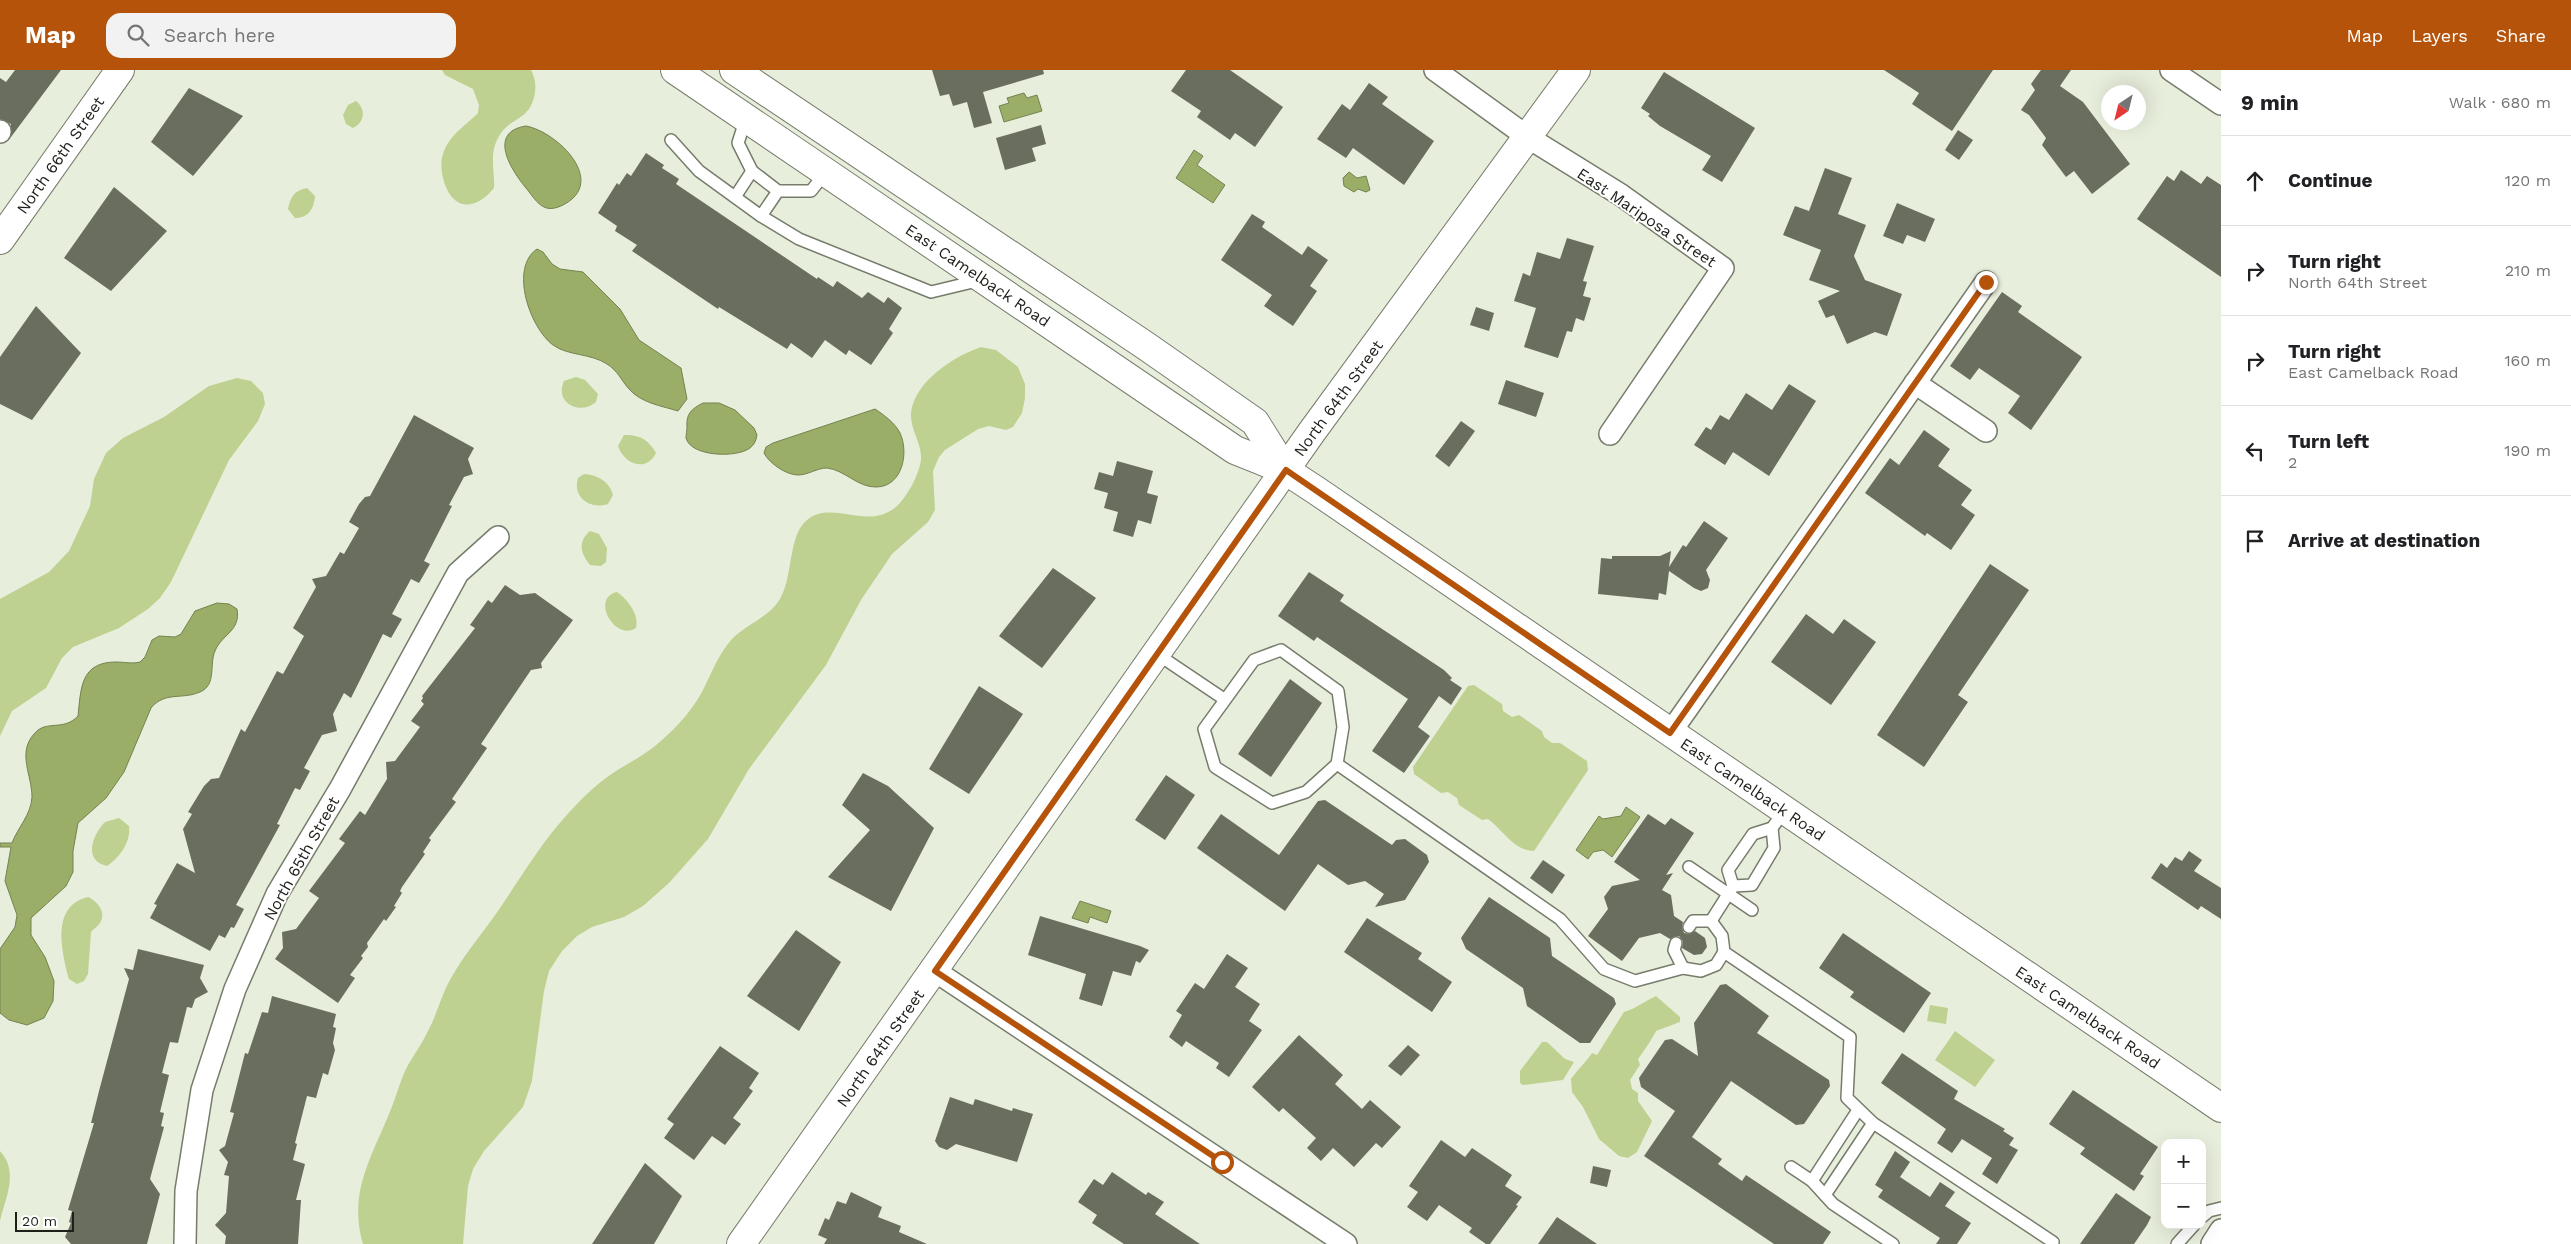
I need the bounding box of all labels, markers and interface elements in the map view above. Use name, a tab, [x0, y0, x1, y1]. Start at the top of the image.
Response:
search box	[106, 13, 456, 58]
text: Map	[25, 21, 76, 49]
icon: search	[124, 21, 152, 49]
text: Search here	[164, 24, 275, 47]
text: Map	[2346, 25, 2383, 46]
text: Layers	[2411, 25, 2468, 46]
text: Share	[2496, 25, 2546, 46]
north arrow	[2101, 85, 2146, 130]
text: 9 min	[2241, 90, 2299, 115]
street label: North 66th Street	[13, 93, 108, 218]
text: Walk · 680 m	[2449, 93, 2551, 112]
street label: East Mariposa Street	[1574, 164, 1720, 271]
icon: ahead	[2241, 167, 2269, 195]
text: Continue	[2288, 169, 2372, 192]
text: 120 m	[2505, 171, 2551, 190]
street label: East Camelback Road	[902, 220, 1054, 331]
text: Turn right	[2288, 250, 2381, 273]
icon: right	[2241, 257, 2269, 285]
text: 210 m	[2505, 261, 2551, 280]
route end	[1975, 271, 1998, 294]
text: North 64th Street	[2288, 273, 2427, 292]
street label: North 64th Street	[1290, 336, 1387, 460]
text: Turn right	[2288, 340, 2381, 363]
icon: right	[2241, 347, 2269, 375]
text: 160 m	[2504, 351, 2551, 370]
text: East Camelback Road	[2288, 363, 2459, 382]
text: Turn left	[2288, 430, 2369, 453]
icon: left	[2241, 437, 2269, 465]
text: 190 m	[2504, 441, 2551, 460]
text: 2	[2288, 453, 2297, 472]
icon: arrive	[2241, 527, 2269, 555]
text: Arrive at destination	[2288, 529, 2480, 552]
street label: East Camelback Road	[1677, 734, 1829, 845]
street label: North 65th Street	[260, 793, 343, 923]
street label: East Camelback Road	[2012, 962, 2164, 1073]
street label: North 64th Street	[833, 986, 928, 1111]
map controls	[2161, 1139, 2206, 1229]
button: +	[2161, 1139, 2206, 1184]
route start	[1211, 1151, 1234, 1174]
button: −	[2161, 1184, 2206, 1229]
scale bar	[15, 1209, 74, 1232]
text: 20 m	[22, 1213, 57, 1229]

